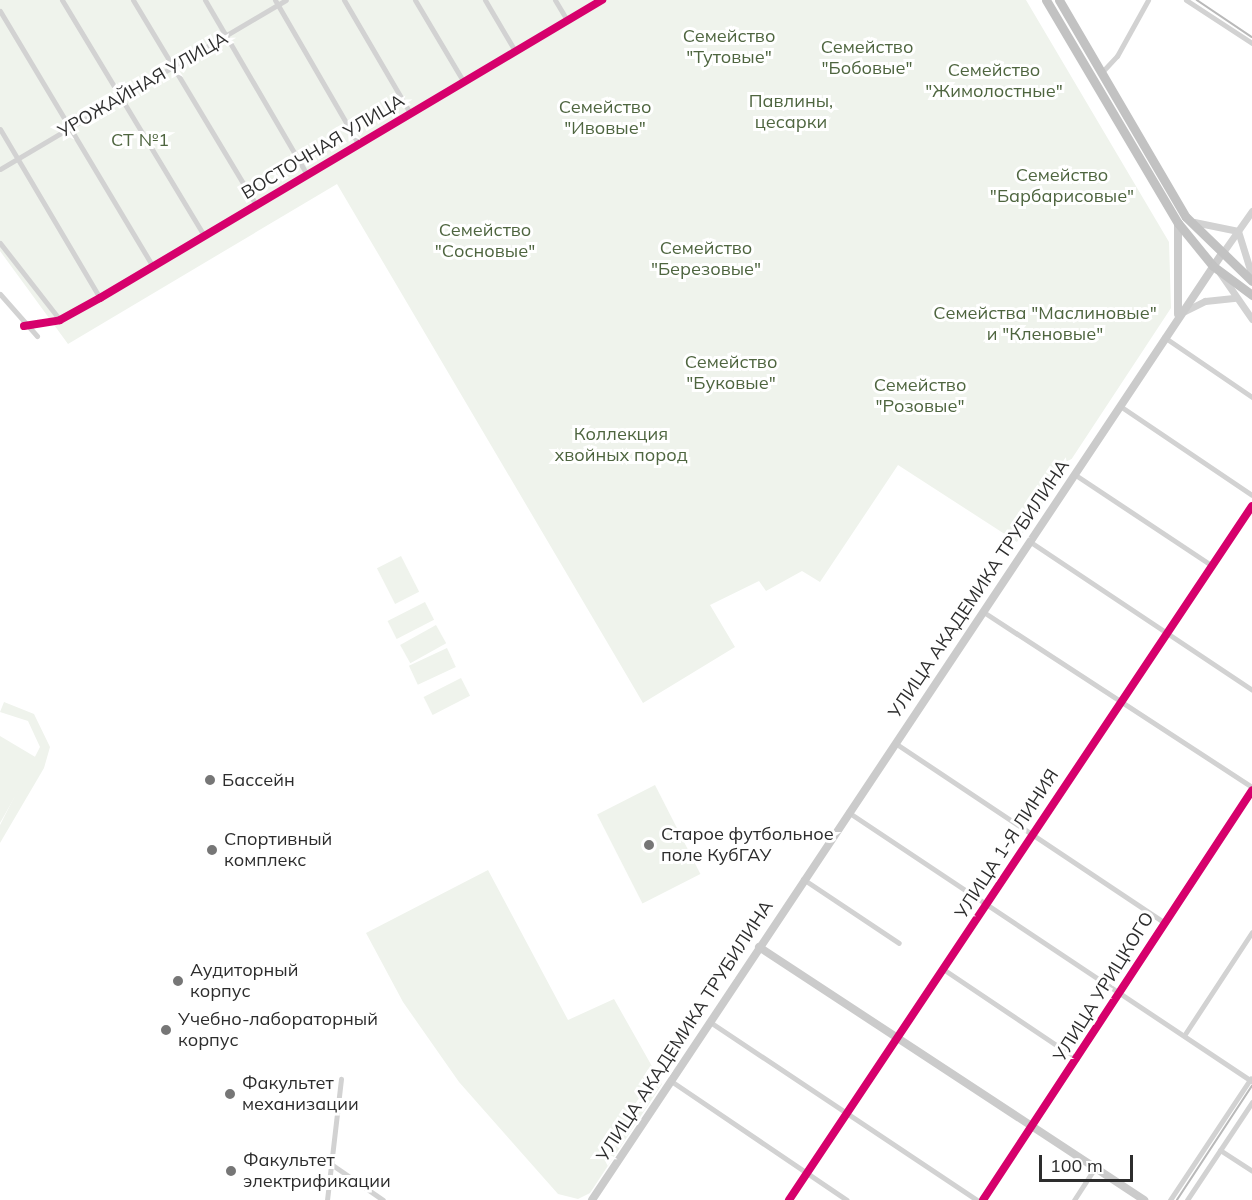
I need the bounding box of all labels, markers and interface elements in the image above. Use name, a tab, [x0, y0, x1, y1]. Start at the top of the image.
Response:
park label: Семейство "Тутовые"	[683, 26, 775, 68]
street label: УРОЖАЙНАЯ УЛИЦА	[54, 28, 232, 142]
park label: Семейство "Бобовые"	[821, 37, 913, 80]
park label: Семейство "Жимолостные"	[925, 60, 1063, 103]
street label: ВОСТОЧНАЯ УЛИЦА	[238, 90, 408, 204]
park label: Павлины, цесарки	[749, 91, 833, 134]
park label: Семейство "Ивовые"	[559, 97, 651, 140]
park label: СТ №1	[111, 129, 169, 151]
park label: Семейство "Барбарисовые"	[990, 165, 1134, 207]
park label: Семейство "Сосновые"	[435, 220, 535, 262]
park label: Семейство "Березовые"	[651, 238, 761, 280]
park label: Семейства "Маслиновые" и "Кленовые"	[933, 303, 1157, 346]
park label: Семейство "Буковые"	[685, 352, 777, 394]
park label: Семейство "Розовые"	[874, 375, 966, 418]
park label: Коллекция хвойных пород	[554, 424, 688, 466]
street label: УЛИЦА АКАДЕМИКА ТРУБИЛИНА	[884, 456, 1074, 722]
street label: УЛИЦА 1-Я ЛИНИЯ	[951, 765, 1063, 923]
place label: Бассейн	[222, 769, 295, 791]
marker: Бассейн	[203, 773, 217, 787]
place label: Старое футбольное поле КубГАУ	[661, 824, 834, 866]
place label: Спортивный комплекс	[224, 829, 332, 872]
marker: Старое футбольное поле КубГАУ	[642, 838, 656, 852]
marker: Спортивный комплекс	[205, 843, 219, 857]
street label: УЛИЦА АКАДЕМИКА ТРУБИЛИНА	[592, 896, 778, 1166]
street label: УЛИЦА УРИЦКОГО	[1049, 908, 1159, 1066]
place label: Аудиторный корпус	[190, 960, 298, 1002]
marker: Аудиторный корпус	[171, 974, 185, 988]
place label: Учебно-лабораторный корпус	[178, 1009, 378, 1052]
marker: Учебно-лабораторный корпус	[159, 1023, 173, 1037]
place label: Факультет механизации	[242, 1073, 359, 1116]
marker: Факультет механизации	[223, 1087, 237, 1101]
scale bar	[1042, 1143, 1136, 1181]
place label: Факультет электрификации	[243, 1150, 391, 1192]
text: 100 m	[1050, 1154, 1103, 1177]
marker: Факультет электрификации	[224, 1164, 238, 1178]

